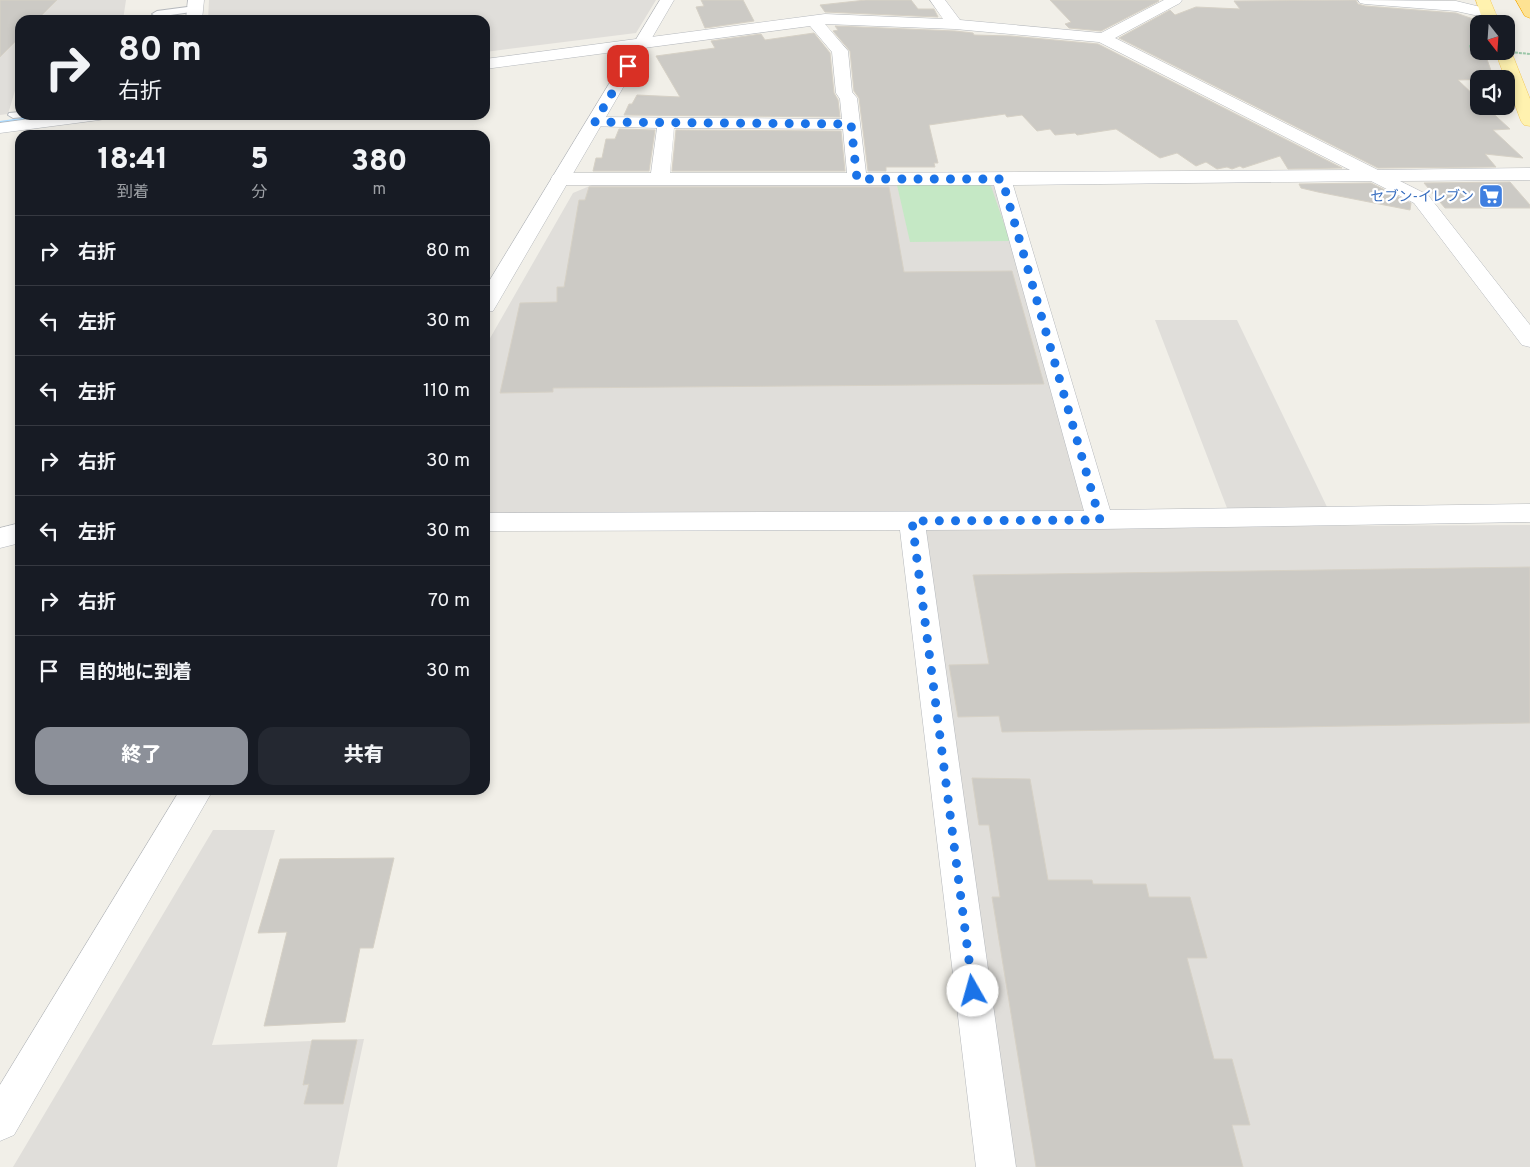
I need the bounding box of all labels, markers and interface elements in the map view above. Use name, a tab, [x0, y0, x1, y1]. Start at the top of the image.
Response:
north arrow	[1470, 15, 1515, 60]
map controls	[1470, 15, 1515, 115]
text: 80 m	[118, 29, 202, 73]
icon: right	[35, 35, 100, 100]
pin	[607, 45, 649, 87]
icon: arrive	[614, 52, 642, 80]
button: sound	[1470, 70, 1515, 115]
text: 右折	[118, 79, 162, 106]
text: 18:41	[97, 142, 168, 179]
text: 5	[250, 142, 269, 179]
text: 380	[351, 144, 408, 181]
text: m	[373, 180, 386, 200]
text: 到着	[117, 183, 149, 203]
text: 分	[252, 183, 268, 203]
supermarket icon: セブン-イレブン	[1478, 183, 1504, 209]
place label: セブン-イレブン	[1370, 188, 1474, 206]
icon: right	[35, 237, 63, 265]
text: 80 m	[426, 239, 470, 263]
text: 右折	[78, 241, 116, 265]
icon: left	[35, 307, 63, 335]
text: 30 m	[426, 309, 470, 333]
text: 左折	[78, 311, 116, 335]
icon: left	[35, 377, 63, 405]
text: 110 m	[423, 379, 470, 403]
text: 左折	[78, 381, 116, 405]
icon: right	[35, 447, 63, 475]
text: 30 m	[426, 449, 470, 473]
text: 右折	[78, 451, 116, 475]
icon: left	[35, 517, 63, 545]
text: 30 m	[426, 519, 470, 543]
text: 左折	[78, 521, 116, 545]
icon: right	[35, 587, 63, 615]
text: 70 m	[428, 589, 470, 613]
text: 右折	[78, 591, 116, 615]
icon: arrive	[35, 657, 63, 685]
text: 30 m	[426, 659, 470, 683]
text: 目的地に到着	[78, 661, 192, 685]
button: 終了	[35, 727, 248, 785]
button: 共有	[258, 727, 470, 785]
position arrow	[946, 964, 998, 1016]

